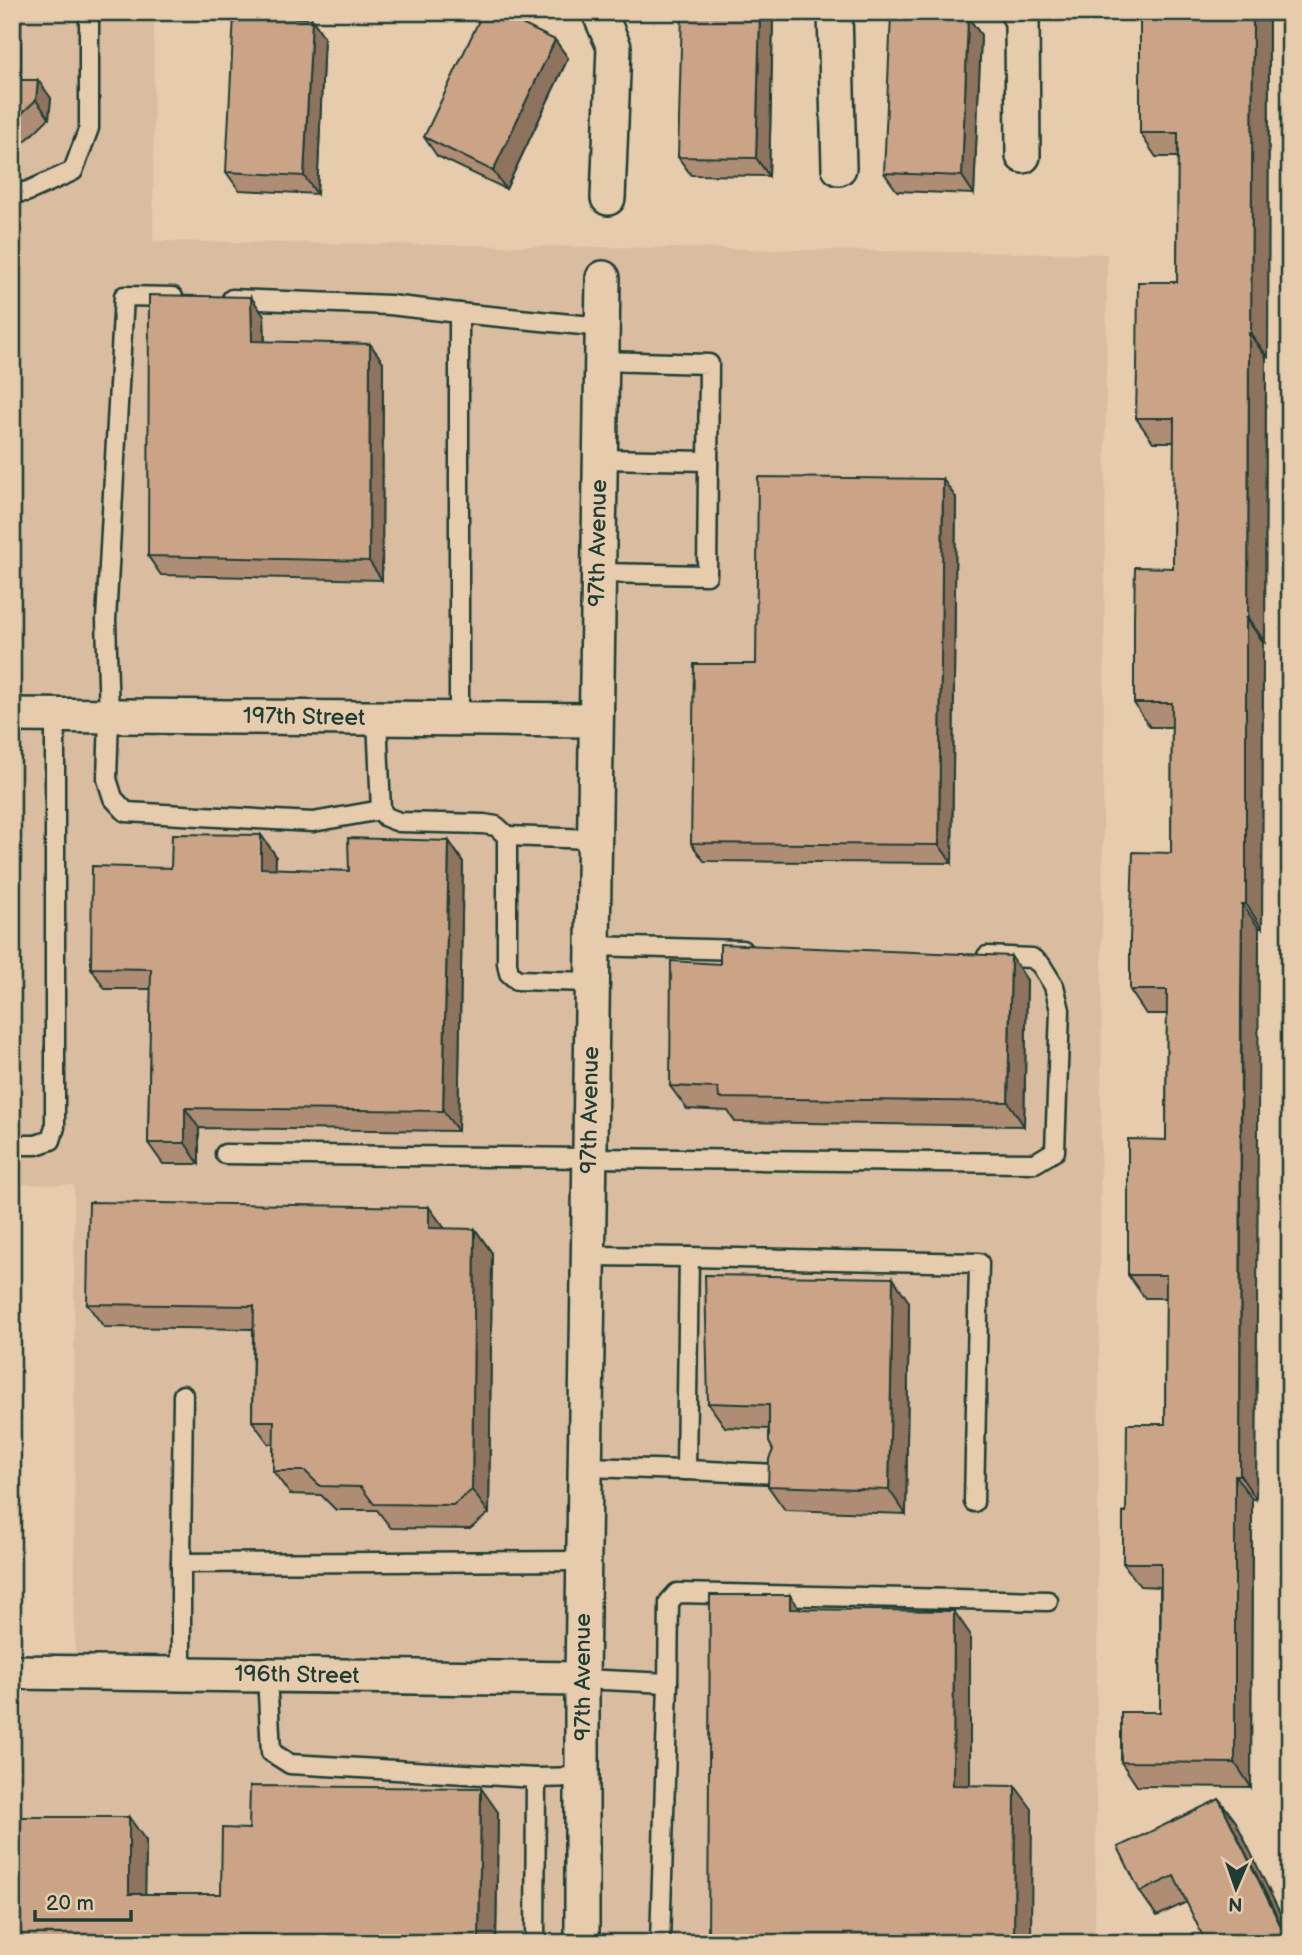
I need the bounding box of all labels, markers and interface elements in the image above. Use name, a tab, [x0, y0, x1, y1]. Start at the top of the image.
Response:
street label: 97th Avenue	[583, 479, 613, 607]
street label: 197th Street	[243, 702, 365, 732]
street label: 97th Avenue	[575, 1046, 605, 1174]
street label: 97th Avenue	[569, 1613, 597, 1741]
street label: 196th Street	[234, 1660, 360, 1690]
north arrow	[1200, 1854, 1270, 1924]
scale bar	[35, 1878, 131, 1922]
text: 20 m	[46, 1891, 94, 1916]
text: N	[1228, 1892, 1243, 1915]

